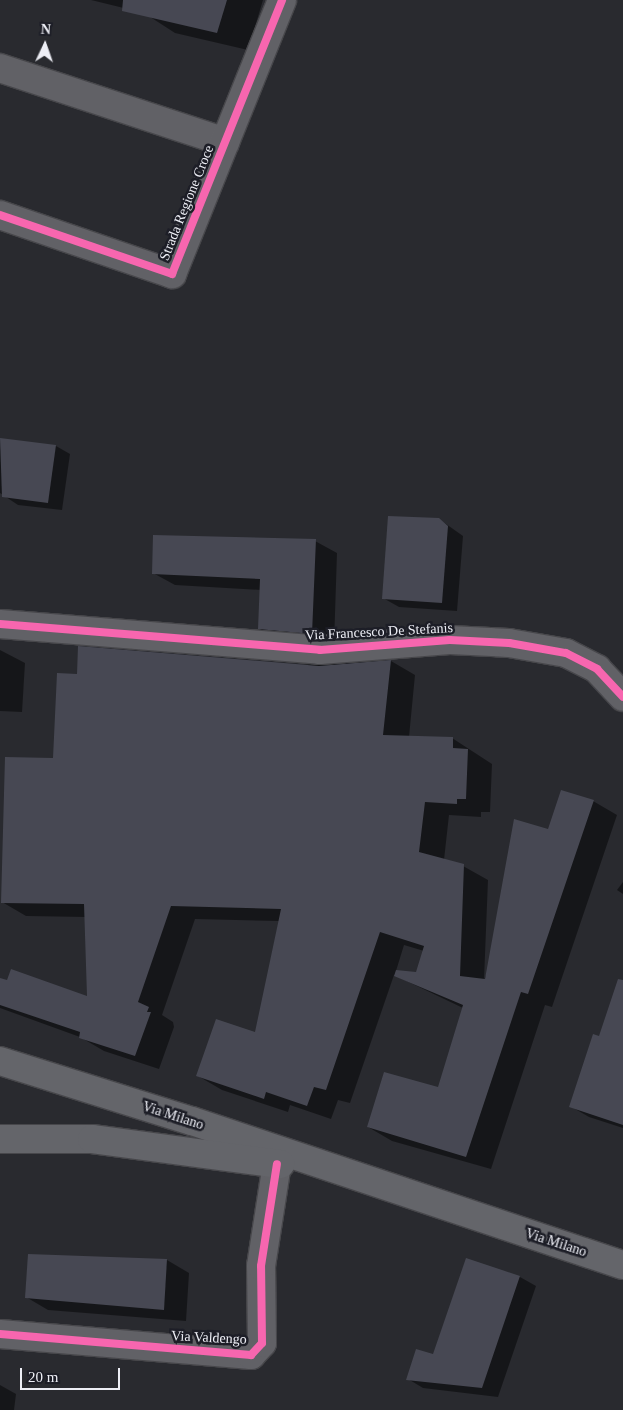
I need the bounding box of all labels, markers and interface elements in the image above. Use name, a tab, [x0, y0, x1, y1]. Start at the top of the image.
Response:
north arrow	[20, 20, 70, 70]
text: N	[40, 22, 51, 37]
street label: Strada Regione Croce	[156, 143, 218, 263]
street label: Via Francesco De Stefanis	[305, 620, 453, 644]
street label: Via Milano	[140, 1098, 206, 1134]
street label: Via Milano	[523, 1225, 589, 1261]
street label: Via Valdengo	[171, 1328, 247, 1348]
scale bar	[22, 1358, 122, 1390]
text: 20 m	[28, 1369, 58, 1385]

